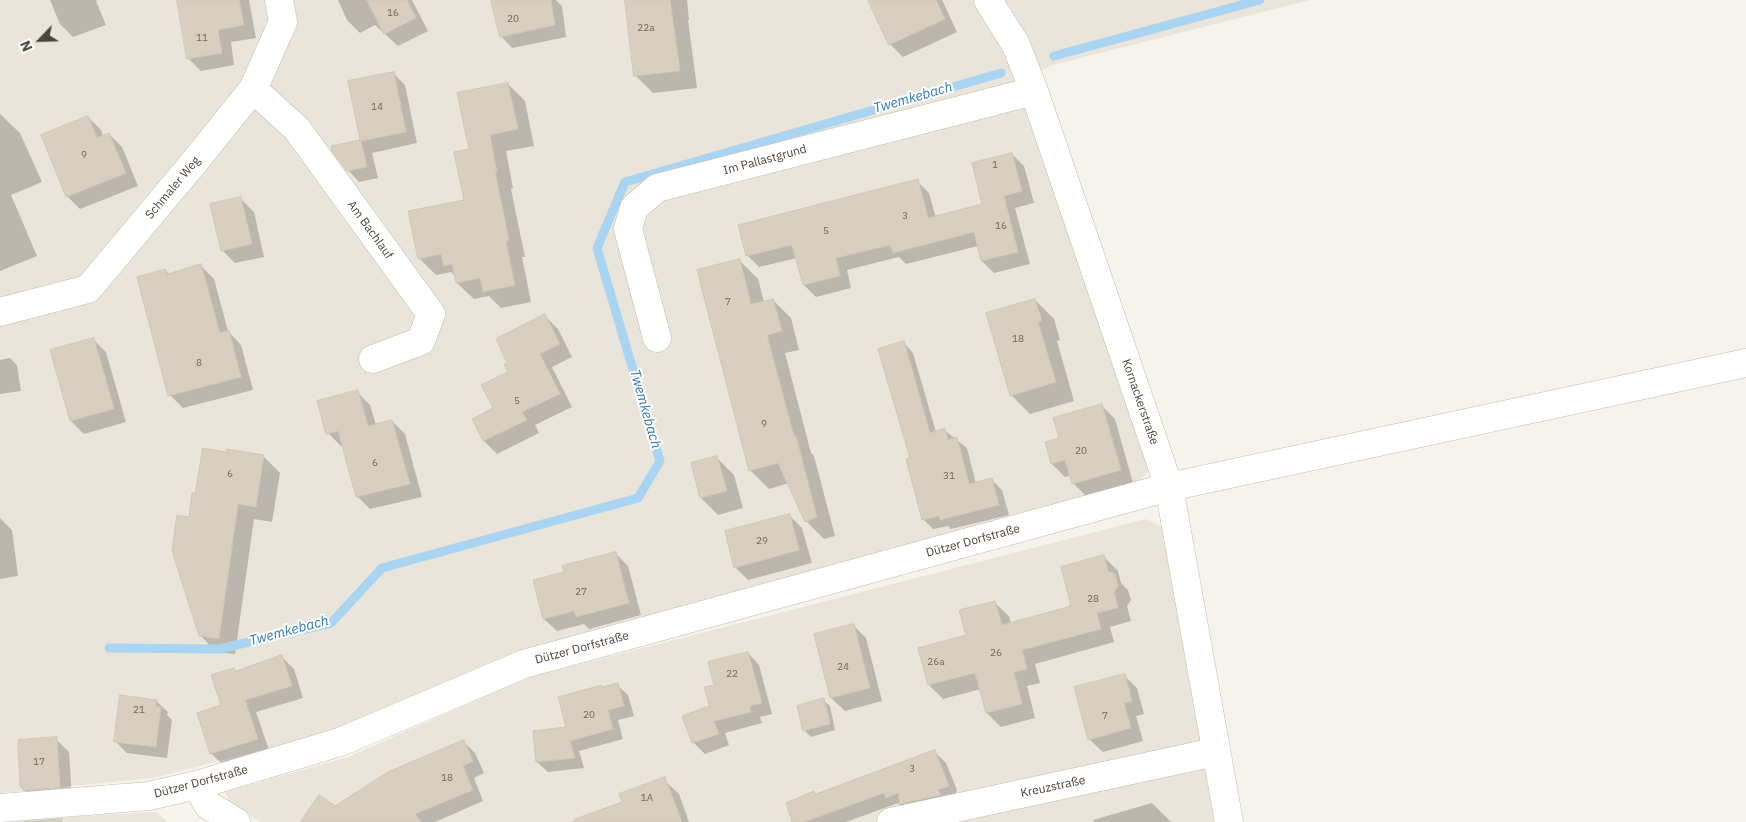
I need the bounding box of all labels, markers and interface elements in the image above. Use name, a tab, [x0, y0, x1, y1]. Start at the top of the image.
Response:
house number: 16	[387, 7, 399, 19]
house number: 20	[507, 13, 519, 25]
north arrow	[15, 15, 65, 65]
house number: 22a	[637, 22, 655, 34]
house number: 11	[196, 32, 208, 44]
text: N	[16, 38, 37, 54]
water label: Twemkebach	[872, 79, 954, 117]
house number: 14	[371, 101, 383, 113]
street label: Im Pallastgrund	[722, 142, 808, 178]
house number: 9	[81, 149, 87, 161]
street label: Schmaler Weg	[143, 154, 203, 222]
house number: 1	[992, 159, 998, 171]
street label: Am Bachlauf	[344, 198, 396, 262]
house number: 3	[902, 210, 908, 222]
house number: 16	[995, 220, 1007, 232]
house number: 5	[823, 225, 829, 237]
house number: 7	[725, 296, 731, 308]
house number: 18	[1012, 333, 1024, 345]
house number: 8	[196, 357, 202, 369]
street label: Kornackerstraße	[1119, 357, 1161, 447]
water label: Twemkebach	[626, 368, 664, 450]
house number: 5	[514, 395, 520, 407]
house number: 9	[761, 418, 767, 430]
house number: 20	[1075, 445, 1087, 457]
house number: 6	[372, 457, 378, 469]
house number: 6	[227, 468, 233, 480]
house number: 31	[943, 470, 955, 482]
street label: Dützer Dorfstraße	[925, 522, 1021, 560]
house number: 29	[756, 535, 768, 547]
house number: 27	[575, 586, 587, 598]
house number: 28	[1087, 593, 1099, 605]
water label: Twemkebach	[247, 612, 331, 650]
street label: Dützer Dorfstraße	[534, 629, 630, 667]
house number: 26	[990, 647, 1002, 659]
house number: 26a	[927, 656, 945, 668]
house number: 24	[837, 661, 849, 673]
house number: 22	[726, 668, 738, 680]
house number: 21	[133, 704, 145, 716]
house number: 20	[583, 709, 595, 721]
house number: 7	[1102, 710, 1108, 722]
house number: 17	[33, 756, 45, 768]
street label: Dützer Dorfstraße	[153, 763, 249, 801]
house number: 3	[909, 763, 915, 775]
house number: 18	[441, 772, 453, 784]
street label: Kreuzstraße	[1019, 773, 1087, 801]
house number: 1A	[641, 792, 653, 804]

